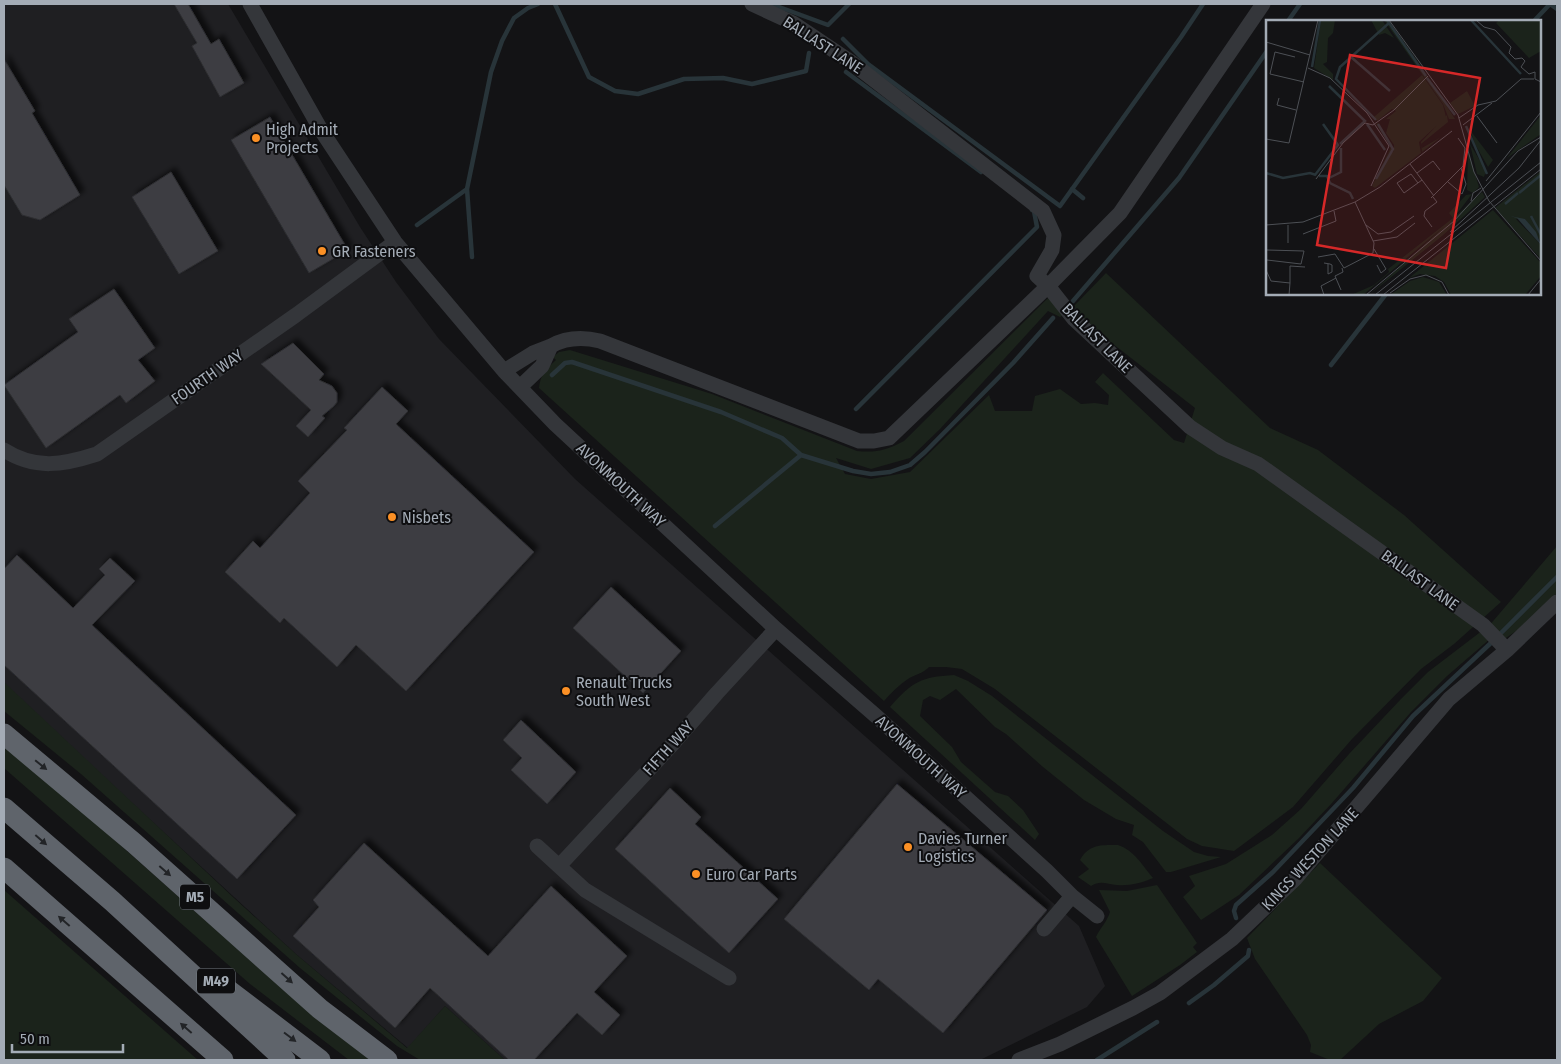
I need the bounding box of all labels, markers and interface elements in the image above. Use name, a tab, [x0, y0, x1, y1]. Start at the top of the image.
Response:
street label: BALLAST LANE	[780, 12, 866, 78]
inset map	[1266, 20, 1541, 295]
place label: High Admit Projects	[266, 120, 339, 157]
marker: High Admit Projects	[250, 132, 262, 144]
place label: GR Fasteners	[332, 242, 416, 261]
marker: GR Fasteners	[316, 245, 328, 257]
street label: BALLAST LANE	[1058, 299, 1136, 377]
street label: FOURTH WAY	[168, 345, 246, 409]
street label: AVONMOUTH WAY	[572, 439, 670, 531]
place label: Nisbets	[402, 508, 451, 527]
marker: Nisbets	[386, 511, 398, 523]
street label: BALLAST LANE	[1378, 546, 1462, 614]
place label: Renault Trucks South West	[576, 673, 672, 710]
marker: Renault Trucks South West	[560, 685, 572, 697]
street label: AVONMOUTH WAY	[872, 711, 970, 803]
street label: FIFTH WAY	[639, 717, 697, 779]
one-way arrow	[35, 760, 48, 771]
street label: KINGS WESTON LANE	[1258, 804, 1362, 914]
place label: Davies Turner Logistics	[918, 829, 1007, 866]
one-way arrow	[34, 834, 47, 845]
marker: Davies Turner Logistics	[902, 841, 914, 853]
one-way arrow	[159, 865, 172, 876]
place label: Euro Car Parts	[706, 865, 797, 884]
marker: Euro Car Parts	[690, 868, 702, 880]
road number: M5	[180, 884, 210, 910]
one-way arrow	[59, 915, 71, 927]
road number: M49	[197, 968, 235, 994]
one-way arrow	[280, 973, 293, 984]
scale bar	[12, 1022, 124, 1054]
one-way arrow	[181, 1022, 193, 1034]
text: 50 m	[20, 1030, 50, 1048]
one-way arrow	[283, 1032, 297, 1042]

